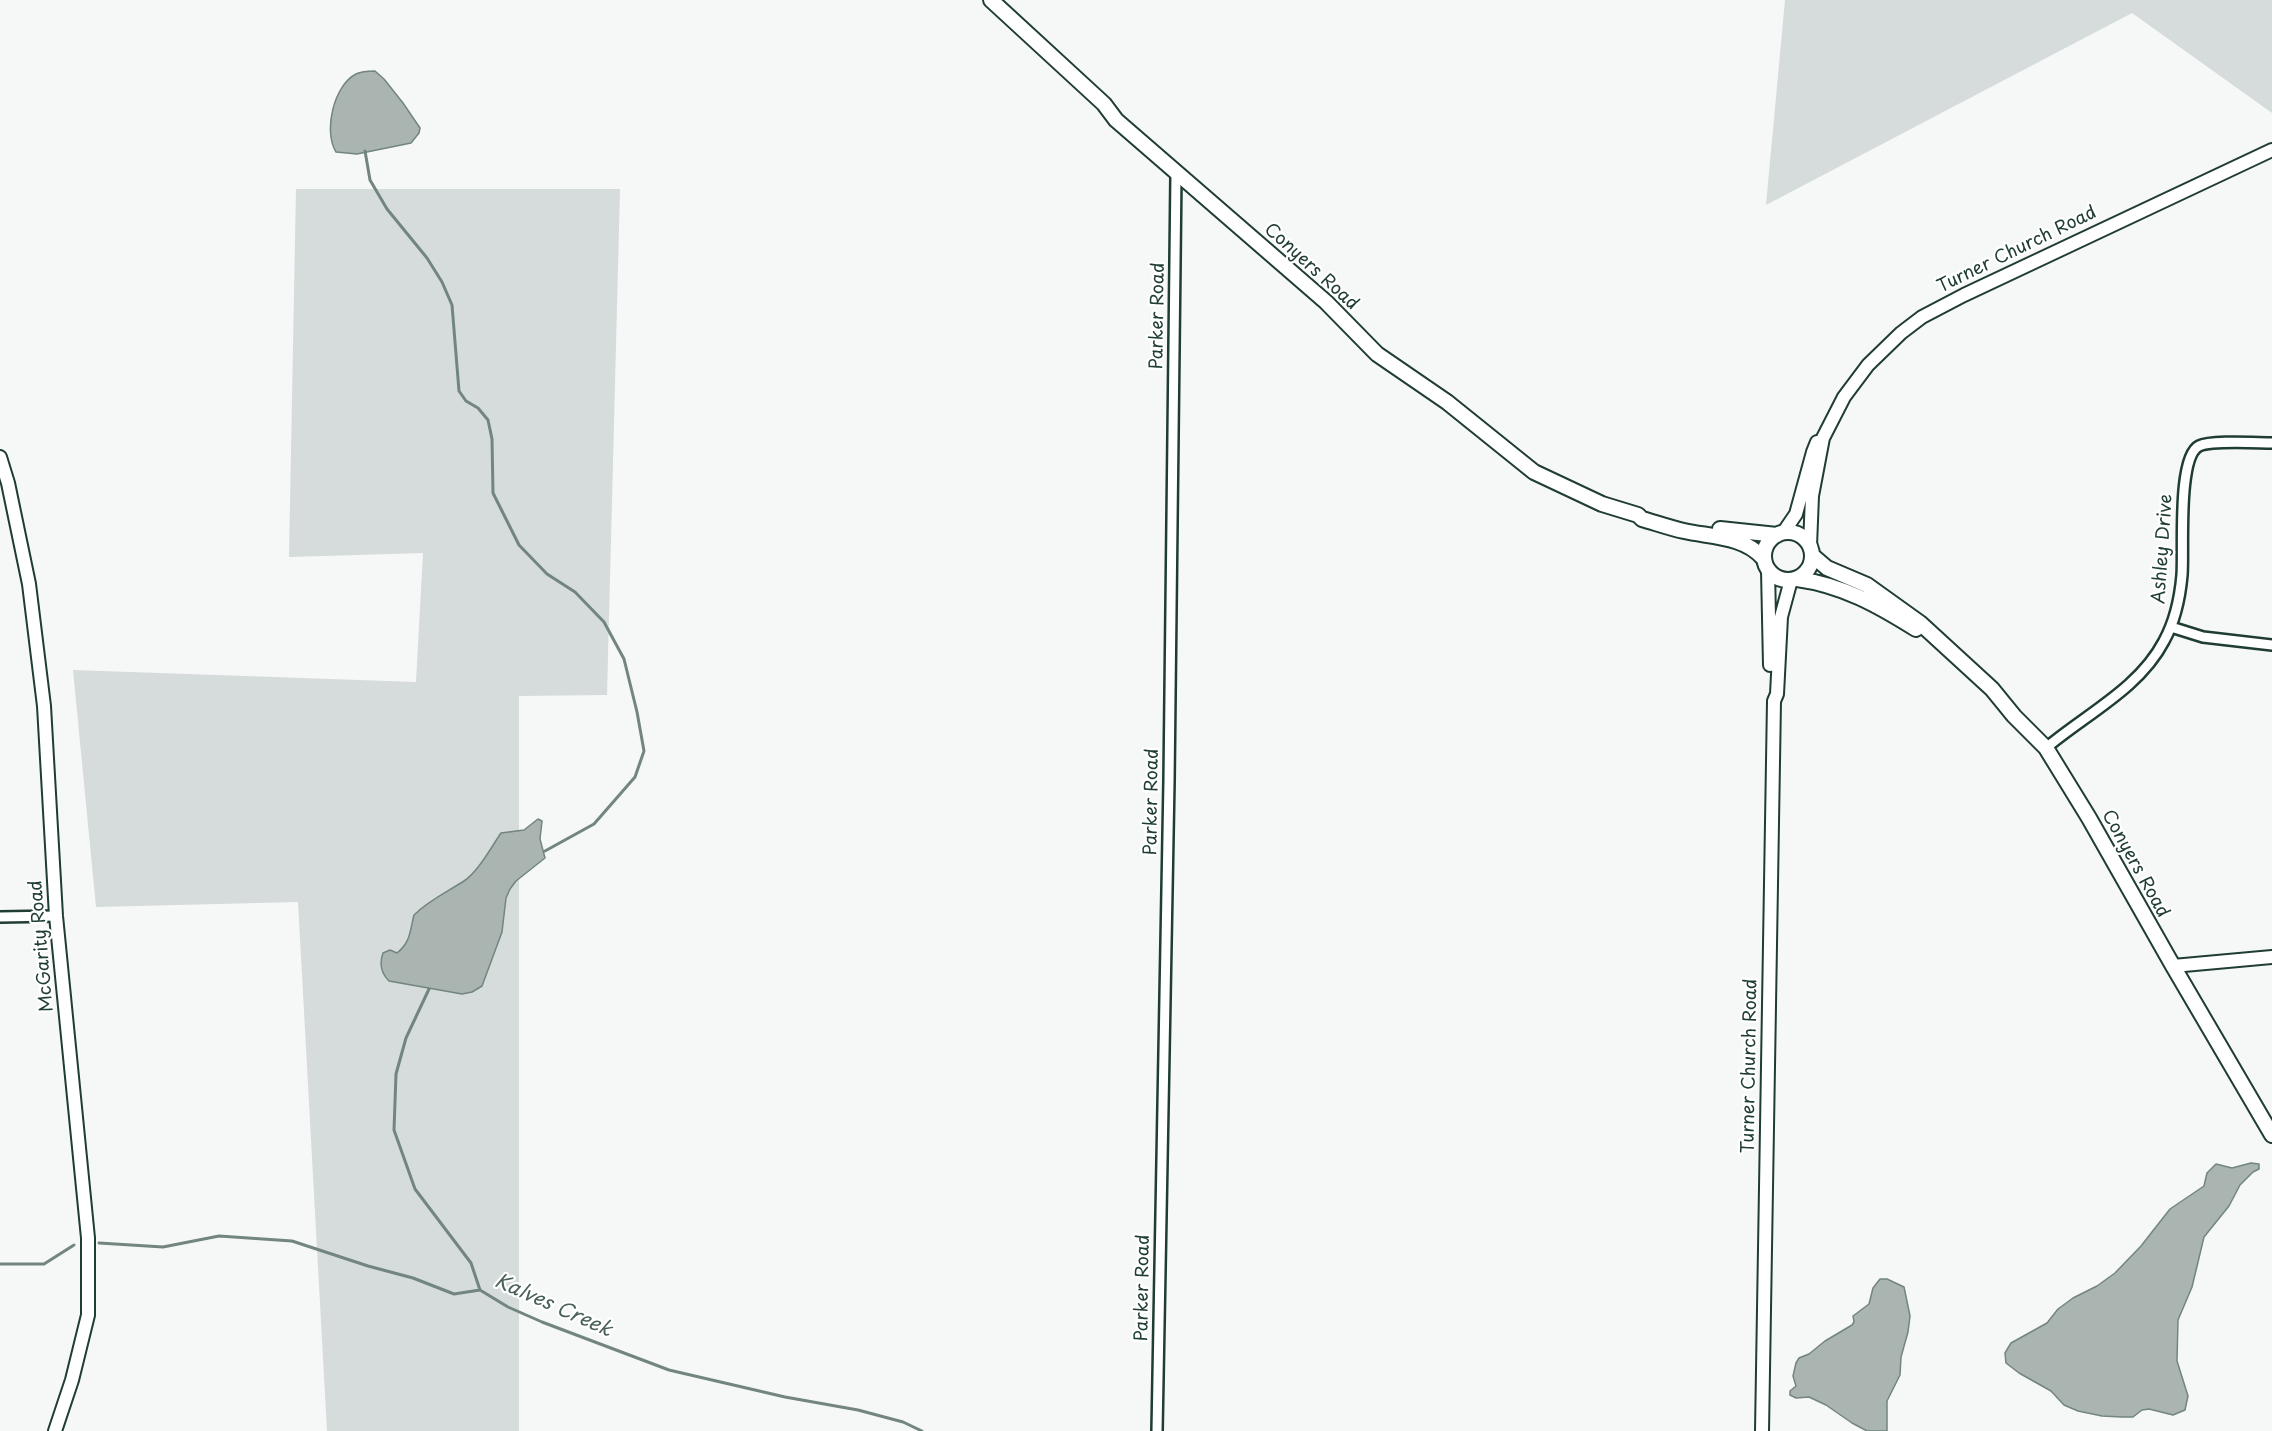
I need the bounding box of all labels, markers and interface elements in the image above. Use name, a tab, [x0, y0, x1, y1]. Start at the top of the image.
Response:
street label: Turner Church Road	[1934, 202, 2100, 298]
street label: Conyers Road	[1259, 219, 1363, 315]
street label: Parker Road	[1146, 262, 1170, 370]
street label: Ashley Drive	[2148, 493, 2178, 605]
street label: Parker Road	[1140, 748, 1164, 856]
street label: Conyers Road	[2097, 806, 2173, 922]
street label: McGarity Road	[25, 879, 59, 1013]
street label: Turner Church Road	[1738, 978, 1762, 1154]
street label: Parker Road	[1131, 1234, 1155, 1342]
water label: Kalves Creek	[491, 1269, 615, 1343]

